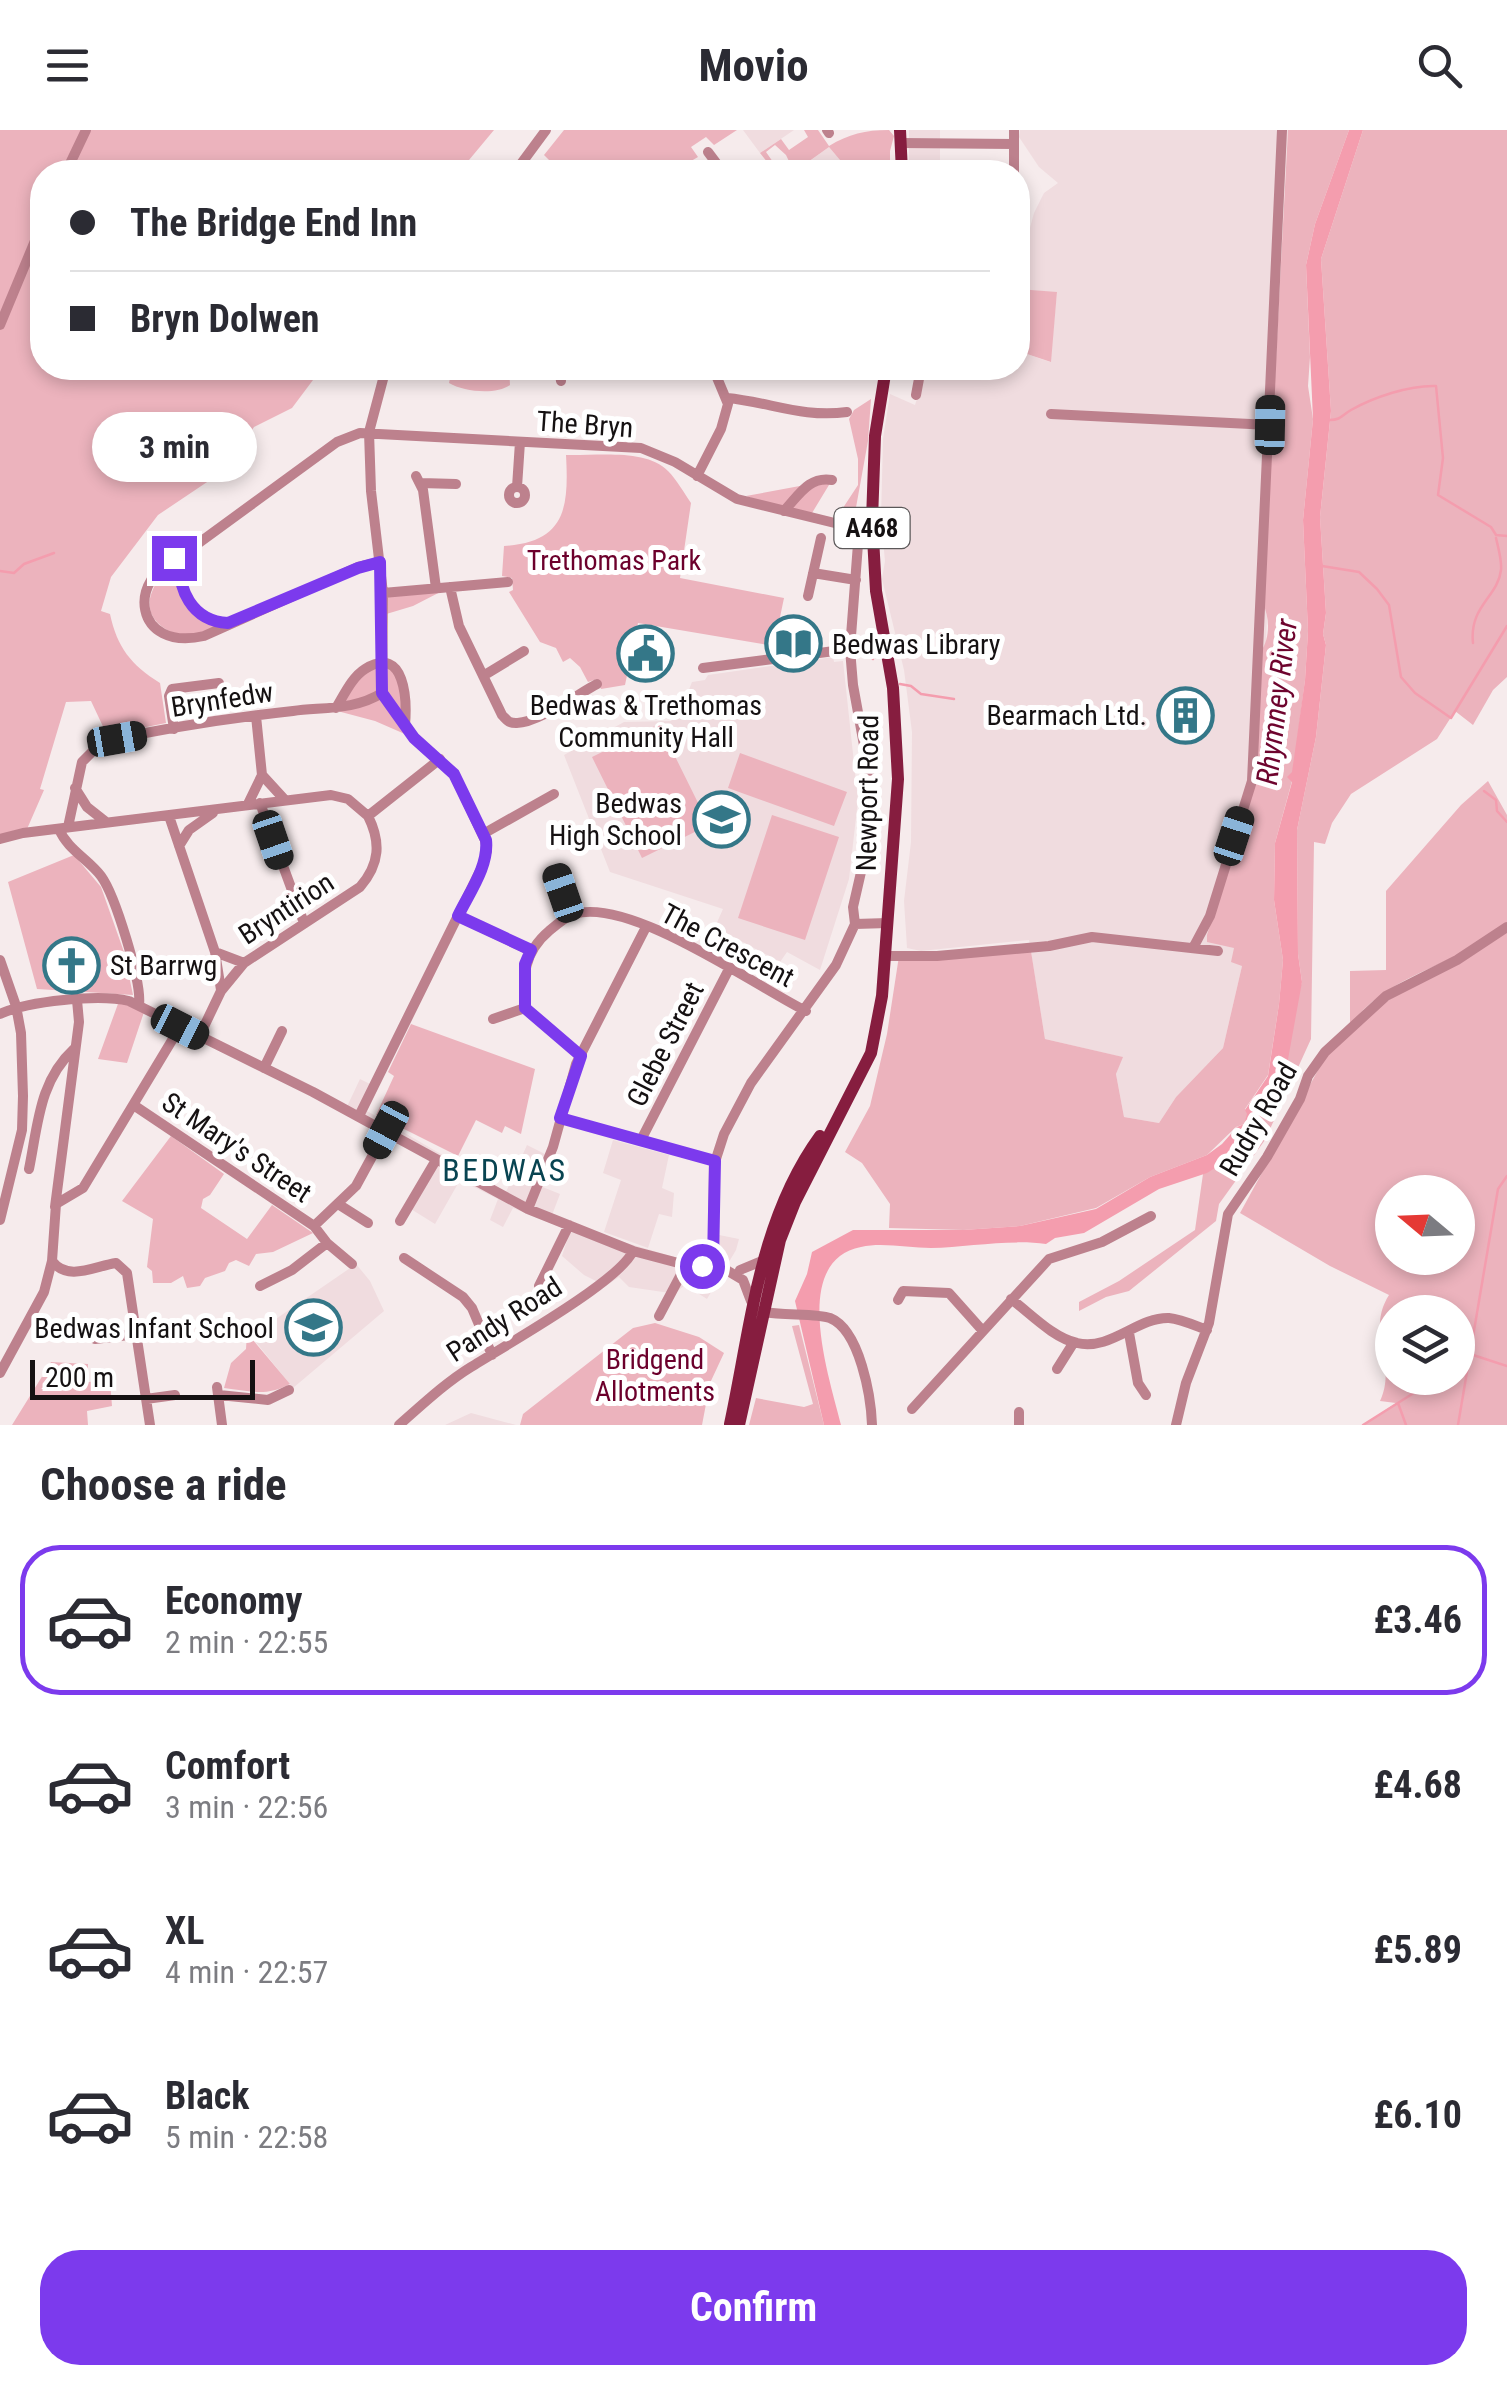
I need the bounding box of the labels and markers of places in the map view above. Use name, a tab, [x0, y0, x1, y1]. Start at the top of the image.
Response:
library icon: Bedwas Library	[763, 614, 823, 674]
public building icon: Bedwas & Trethomas Community Hall	[616, 624, 676, 684]
place label: Bedwas Library	[832, 628, 1001, 661]
building icon: Bearmach Ltd.	[1156, 685, 1216, 745]
place label: Bedwas & Trethomas Community Hall	[530, 689, 762, 754]
place label: Bearmach Ltd.	[986, 699, 1147, 732]
place label: Bedwas High School	[549, 787, 682, 852]
school or university icon: Bedwas High School	[691, 789, 751, 849]
church icon: St Barrwg	[41, 935, 101, 995]
place label: St Barrwg	[110, 949, 217, 982]
school or university icon: Bedwas Infant School	[283, 1298, 343, 1358]
place label: Bedwas Infant School	[34, 1312, 274, 1345]

